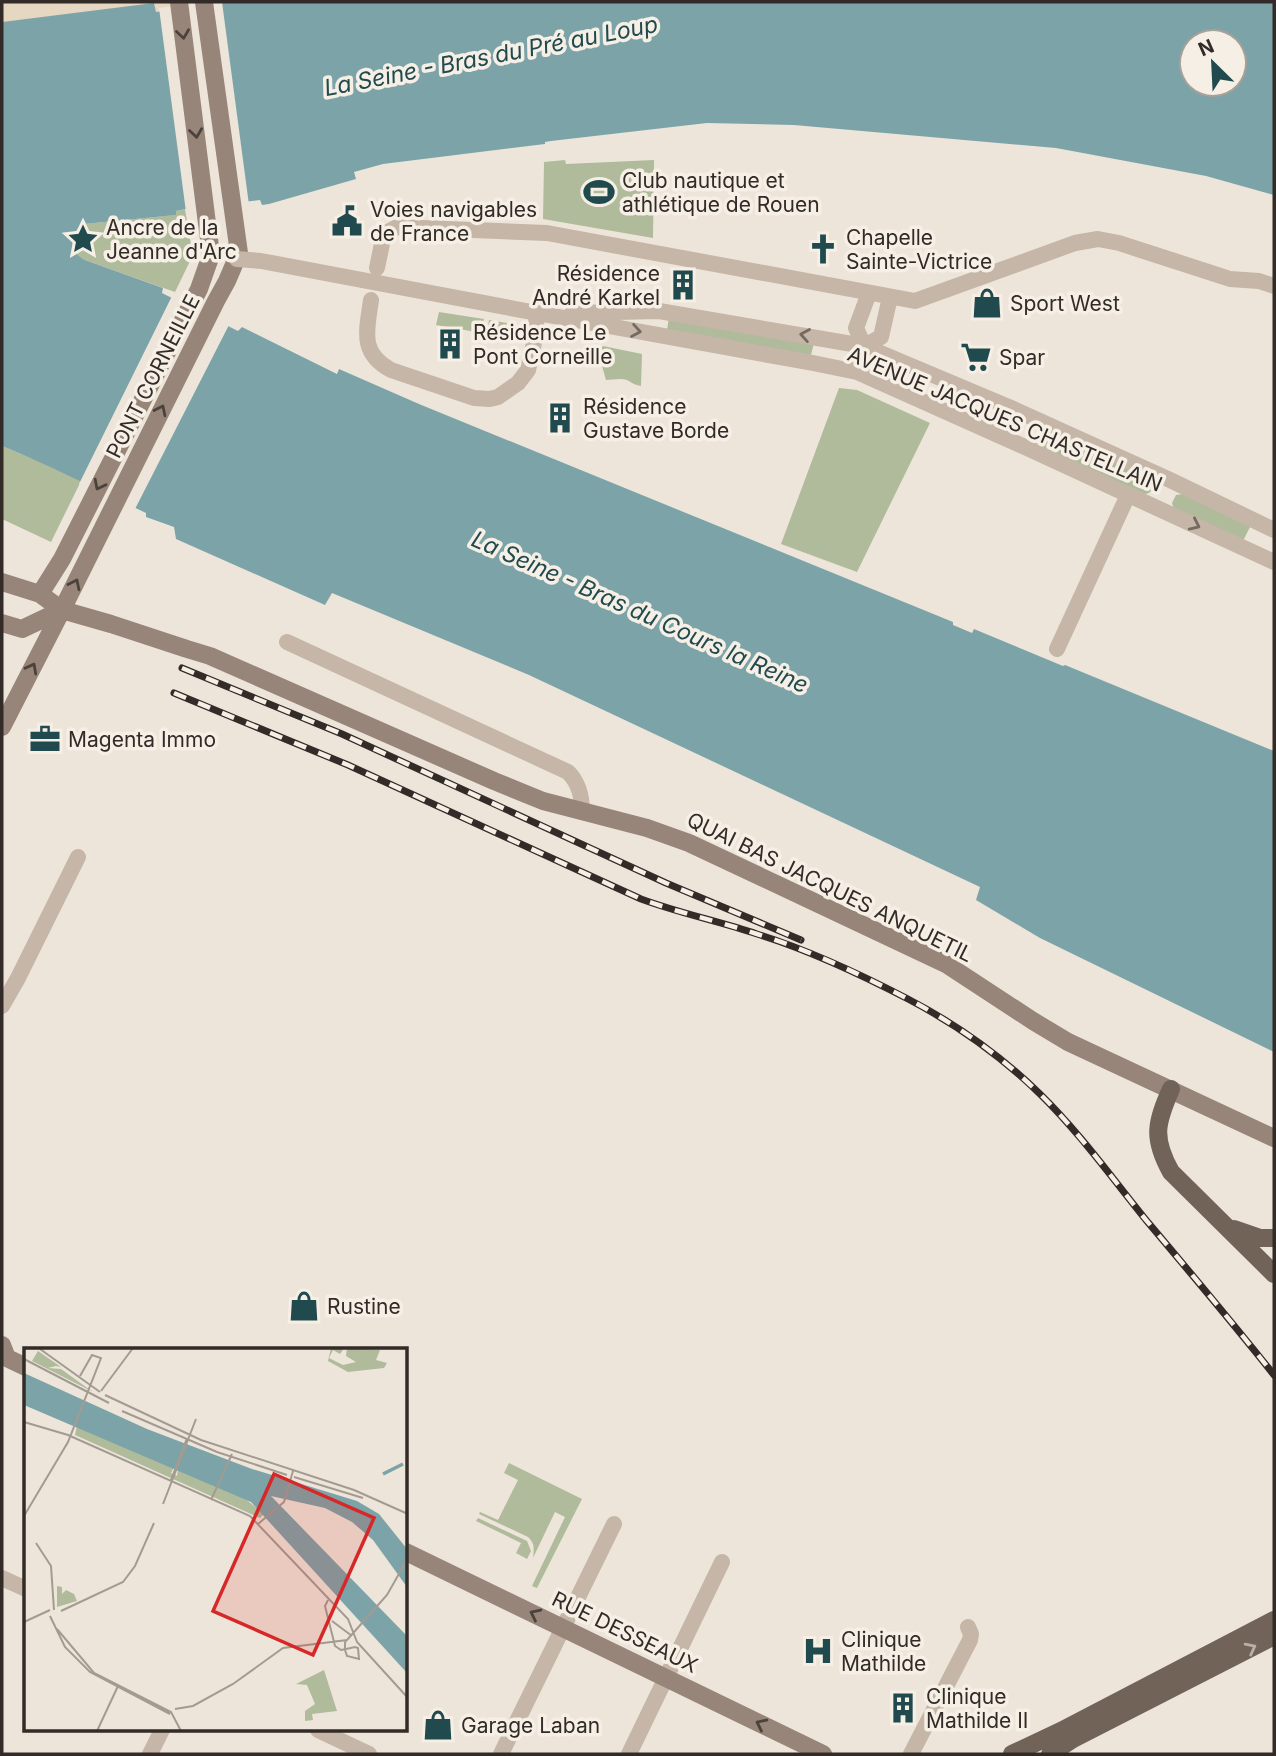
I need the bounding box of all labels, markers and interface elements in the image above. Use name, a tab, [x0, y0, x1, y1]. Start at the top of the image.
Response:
water label: La Seine - Bras du Pré au Loup	[322, 10, 660, 102]
one-way arrow	[175, 28, 190, 39]
north arrow	[1178, 28, 1248, 98]
text: N	[1195, 34, 1218, 61]
one-way arrow	[188, 127, 203, 139]
place label: Club nautique et athlétique de Rouen	[622, 168, 820, 217]
sports icon: Club nautique et athlétique de Rouen	[582, 175, 616, 209]
place label: Voies navigables de France	[370, 197, 537, 246]
public building icon: Voies navigables de France	[330, 204, 364, 238]
place label: Ancre de la Jeanne d'Arc	[106, 215, 237, 264]
place icon: Ancre de la Jeanne d'Arc	[66, 222, 100, 256]
place label: Chapelle Sainte-Victrice	[846, 225, 992, 274]
church icon: Chapelle Sainte-Victrice	[806, 232, 840, 266]
place label: Résidence André Karkel	[532, 261, 660, 310]
building icon: Résidence André Karkel	[666, 268, 700, 302]
shop icon: Sport West	[970, 286, 1004, 320]
street label: PONT CORNEILLE	[101, 290, 205, 462]
place label: Sport West	[1010, 291, 1120, 316]
place label: Résidence Le Pont Corneille	[473, 320, 612, 369]
one-way arrow	[630, 323, 642, 338]
building icon: Résidence Le Pont Corneille	[433, 327, 467, 361]
one-way arrow	[799, 328, 811, 343]
supermarket icon: Spar	[959, 340, 993, 374]
street label: AVENUE JACQUES CHASTELLAIN	[844, 341, 1166, 497]
place label: Spar	[999, 345, 1045, 370]
place label: Résidence Gustave Borde	[583, 394, 729, 443]
building icon: Résidence Gustave Borde	[543, 401, 577, 435]
one-way arrow	[153, 405, 167, 417]
one-way arrow	[94, 478, 108, 490]
one-way arrow	[1187, 517, 1200, 531]
water label: La Seine - Bras du Cours la Reine	[467, 525, 813, 699]
one-way arrow	[66, 579, 80, 591]
one-way arrow	[23, 663, 37, 675]
office icon: Magenta Immo	[28, 722, 62, 756]
place label: Magenta Immo	[68, 727, 216, 752]
street label: QUAI BAS JACQUES ANQUETIL	[683, 807, 977, 967]
shop icon: Rustine	[287, 1289, 321, 1323]
place label: Rustine	[327, 1294, 401, 1319]
inset map	[24, 1348, 408, 1732]
street label: RUE DESSEAUX	[548, 1586, 702, 1678]
one-way arrow	[530, 1608, 542, 1622]
place label: Clinique Mathilde	[841, 1627, 926, 1676]
hospital icon: Clinique Mathilde	[801, 1634, 835, 1668]
one-way arrow	[1244, 1643, 1256, 1656]
place label: Clinique Mathilde II	[926, 1684, 1029, 1733]
building icon: Clinique Mathilde II	[886, 1691, 920, 1725]
shop icon: Garage Laban	[421, 1708, 455, 1742]
place label: Garage Laban	[461, 1713, 600, 1738]
one-way arrow	[756, 1719, 768, 1733]

